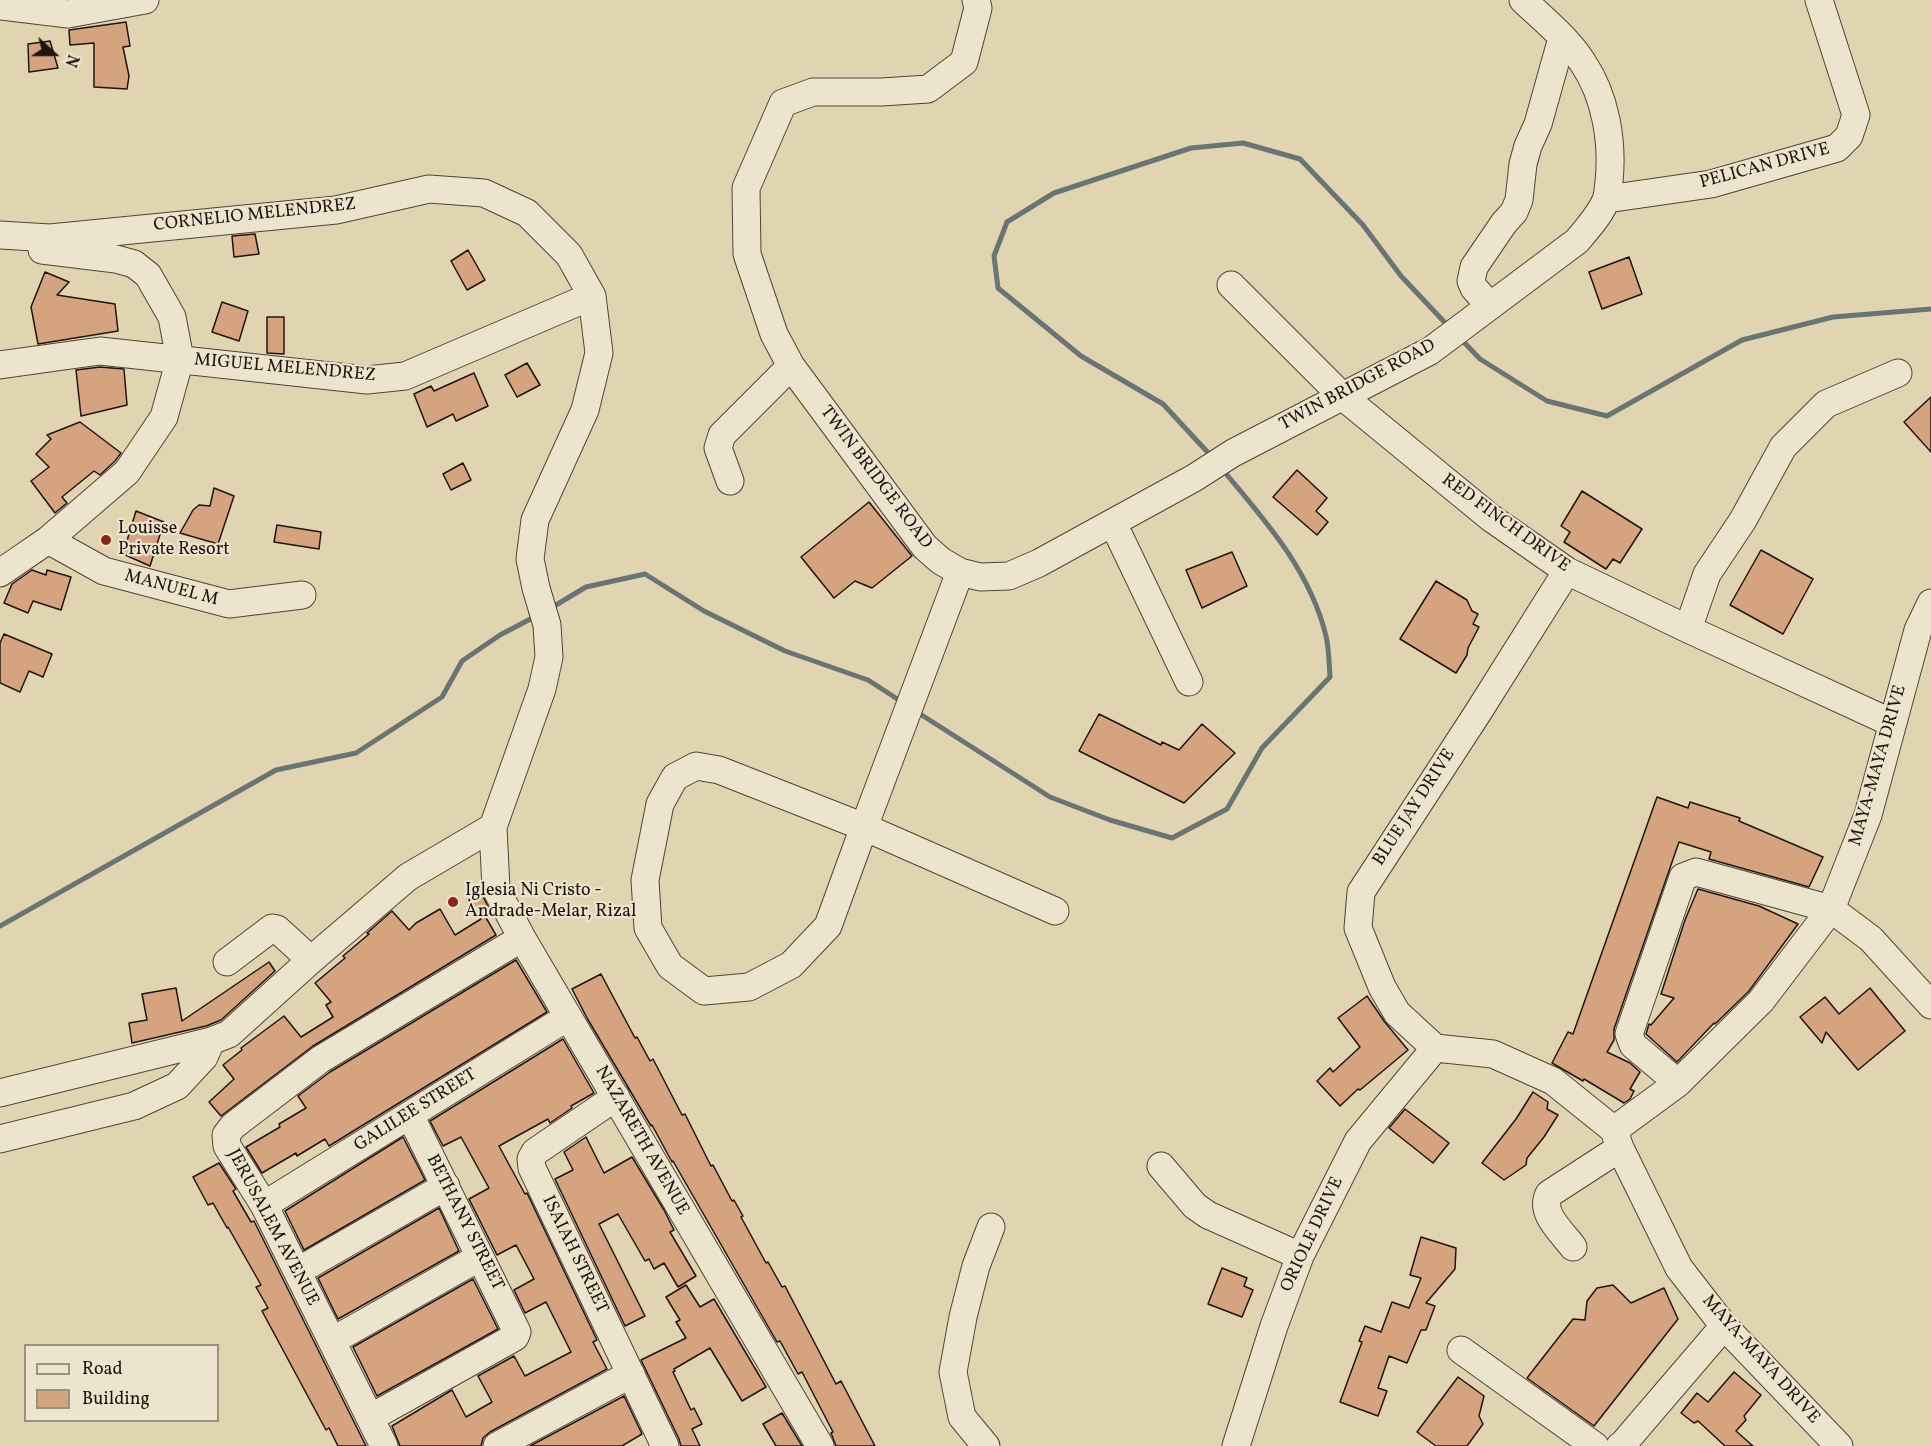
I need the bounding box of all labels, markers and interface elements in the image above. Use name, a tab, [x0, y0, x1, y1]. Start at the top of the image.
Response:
north arrow	[24, 24, 84, 84]
text: N	[58, 51, 83, 70]
street label: PELICAN DRIVE	[1698, 139, 1832, 195]
street label: CORNELIO MELENDREZ	[153, 195, 357, 237]
street label: TWIN BRIDGE ROAD	[1276, 336, 1440, 436]
street label: MIGUEL MELENDREZ	[193, 350, 377, 388]
street label: TWIN BRIDGE ROAD	[814, 402, 936, 554]
street label: RED FINCH DRIVE	[1437, 470, 1573, 578]
place label: Louisse Private Resort	[118, 519, 230, 562]
marker: Louisse Private Resort	[99, 533, 113, 547]
street label: MANUEL M	[122, 566, 220, 612]
street label: MAYA-MAYA DRIVE	[1846, 683, 1912, 849]
street label: BLUE JAY DRIVE	[1369, 746, 1461, 870]
place label: Iglesia Ni Cristo - Andrade-Melar, Rizal	[465, 881, 636, 924]
marker: Iglesia Ni Cristo - Andrade-Melar, Rizal	[446, 895, 460, 909]
street label: NAZARETH AVENUE	[589, 1062, 693, 1220]
street label: GALILEE STREET	[351, 1065, 481, 1157]
street label: JERUSALEM AVENUE	[221, 1146, 323, 1310]
street label: BETHANY STREET	[420, 1151, 508, 1295]
street label: ORIOLE DRIVE	[1277, 1174, 1349, 1296]
street label: ISAIAH STREET	[536, 1192, 612, 1318]
street label: MAYA-MAYA DRIVE	[1696, 1291, 1824, 1429]
legend	[24, 1344, 219, 1422]
text: Road	[82, 1357, 123, 1382]
text: Building	[82, 1387, 150, 1412]

